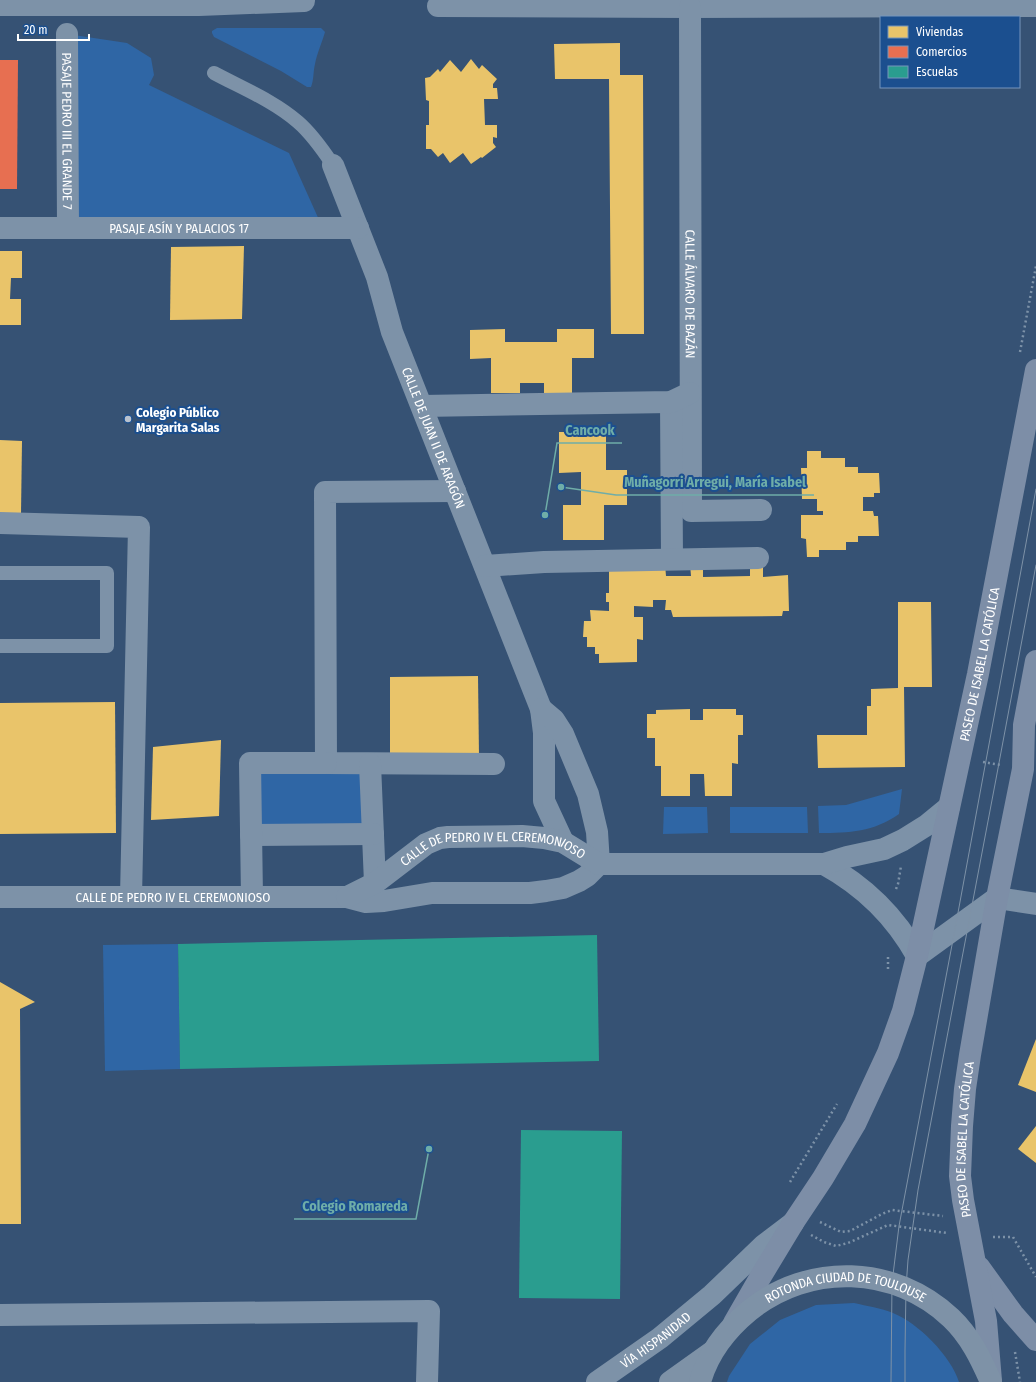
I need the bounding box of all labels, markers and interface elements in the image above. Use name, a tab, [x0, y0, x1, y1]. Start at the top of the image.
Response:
scale bar	[18, 16, 89, 42]
legend	[880, 16, 1020, 88]
text: 20 m	[24, 23, 48, 37]
text: Viviendas	[916, 25, 963, 39]
text: Comercios	[916, 45, 967, 59]
street label: PASAJE PEDRO III EL GRANDE 7	[59, 52, 75, 210]
text: Escuelas	[916, 65, 958, 79]
street label: PASAJE ASÍN Y PALACIOS 17	[109, 221, 249, 236]
street label: CALLE ÁLVARO DE BAZÁN	[682, 230, 698, 358]
street label: CALLE DE JUAN II DE ARAGÓN	[399, 365, 468, 511]
place label: Colegio Público Margarita Salas	[136, 405, 220, 435]
marker: Colegio Público Margarita Salas	[123, 414, 133, 424]
callout: Cancook	[557, 417, 622, 443]
text: Cancook	[565, 422, 616, 439]
callout: Muñagorri Arregui, María Isabel	[616, 469, 814, 495]
text: Muñagorri Arregui, María Isabel	[624, 474, 806, 491]
street label: PASEO DE ISABEL LA CATÓLICA	[957, 586, 1002, 743]
street label: CALLE DE PEDRO IV EL CEREMONIOSO	[397, 829, 588, 869]
street label: CALLE DE PEDRO IV EL CEREMONIOSO	[76, 890, 270, 905]
street label: PASEO DE ISABEL LA CATÓLICA	[953, 1060, 977, 1219]
callout: Colegio Romareda	[294, 1193, 416, 1219]
text: Colegio Romareda	[302, 1198, 408, 1215]
text: ROTONDA CIUDAD DE TOULOUSE	[762, 1269, 929, 1306]
street label: ROTONDA CIUDAD DE TOULOUSE	[761, 1294, 929, 1310]
street label: VÍA HISPANIDAD	[618, 1309, 694, 1371]

